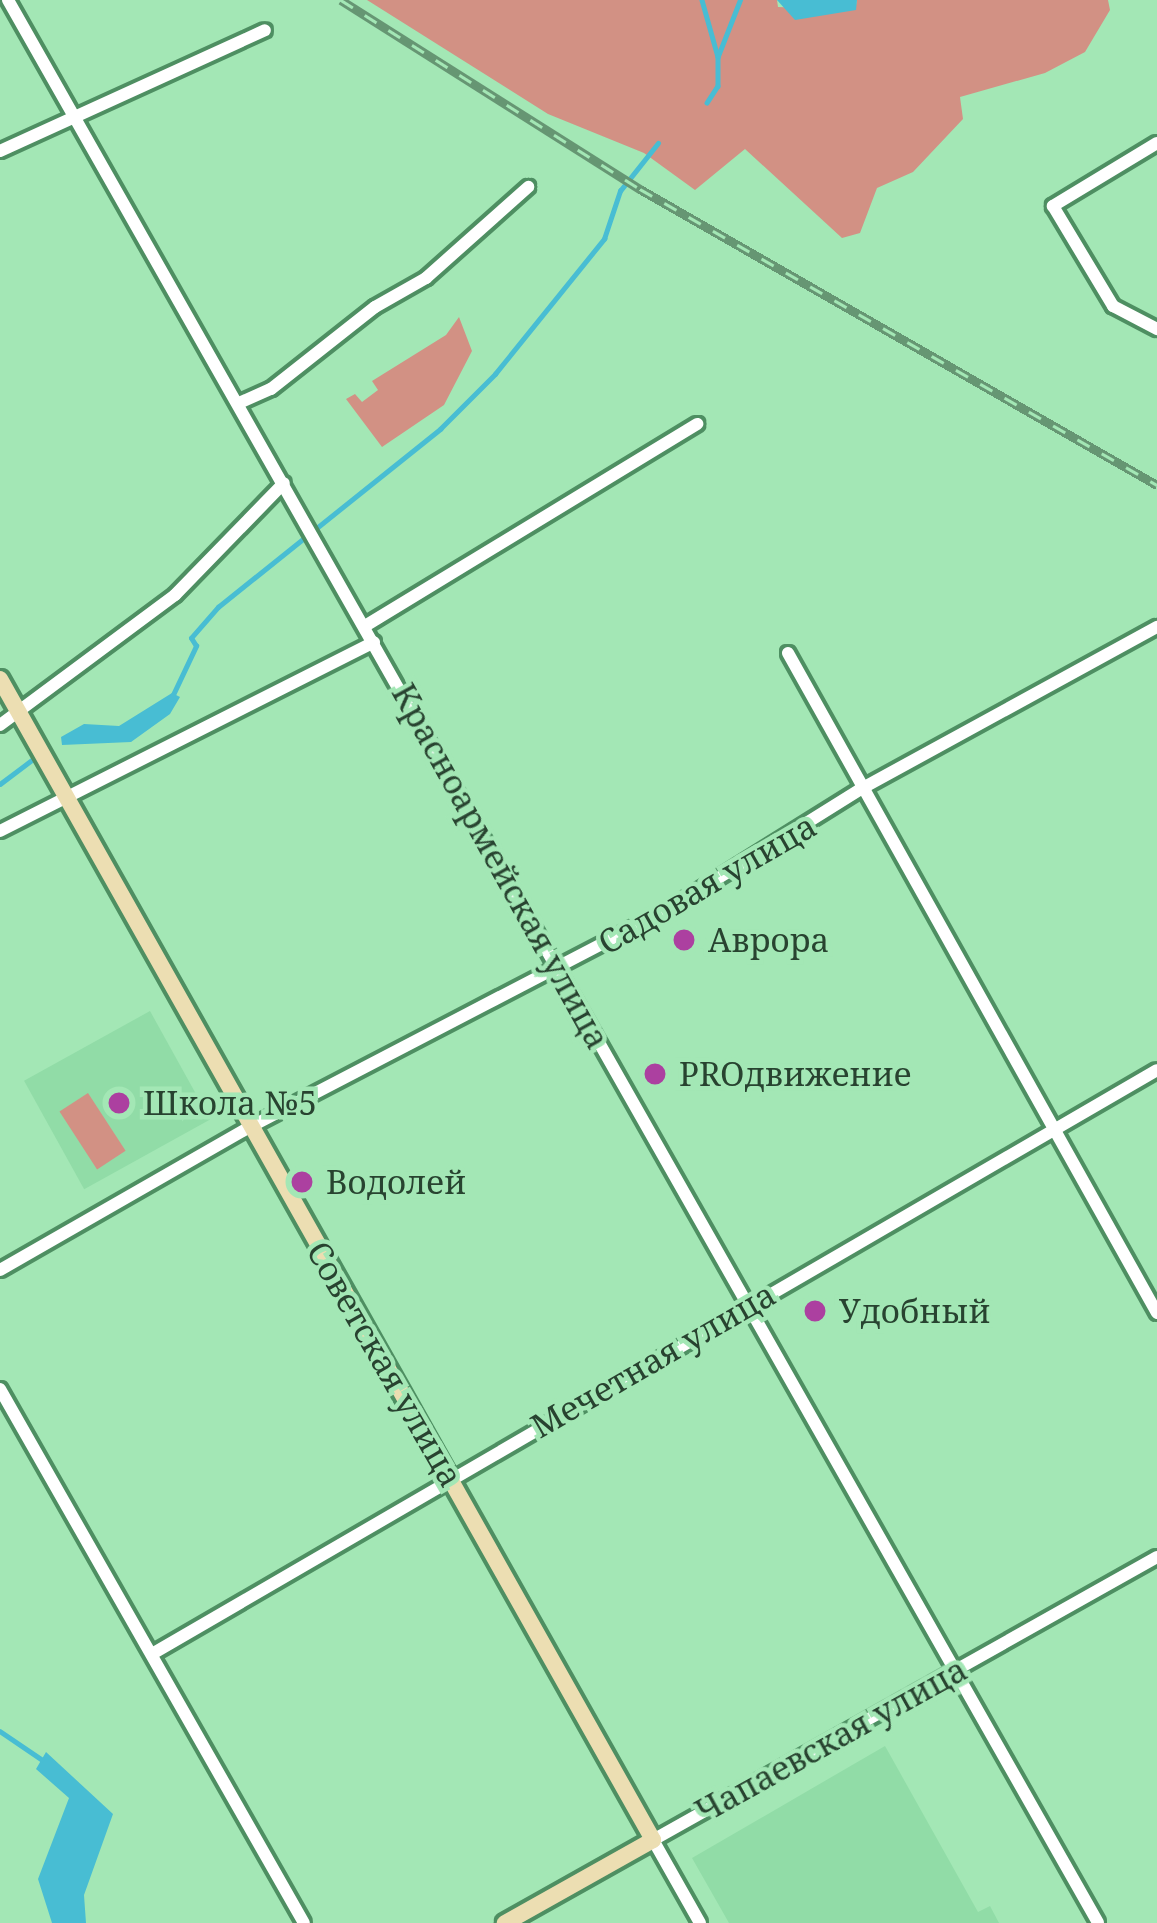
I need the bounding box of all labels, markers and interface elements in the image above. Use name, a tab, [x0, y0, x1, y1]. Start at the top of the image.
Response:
street label: Красноармейская улица	[384, 677, 618, 1055]
street label: Садовая улица	[591, 806, 823, 962]
place label: Аврора	[708, 920, 829, 960]
marker: Аврора	[671, 927, 697, 953]
place label: PROдвижение	[679, 1054, 911, 1094]
marker: PROдвижение	[642, 1061, 668, 1087]
place label: Школа №5	[143, 1083, 317, 1123]
marker: Школа №5	[106, 1090, 132, 1116]
place label: Водолей	[326, 1162, 466, 1202]
marker: Водолей	[289, 1169, 315, 1195]
street label: Советская улица	[299, 1234, 471, 1494]
street label: Мечетная улица	[524, 1274, 782, 1446]
place label: Удобный	[839, 1291, 991, 1331]
marker: Удобный	[802, 1298, 828, 1324]
street label: Чапаевская улица	[688, 1649, 974, 1831]

